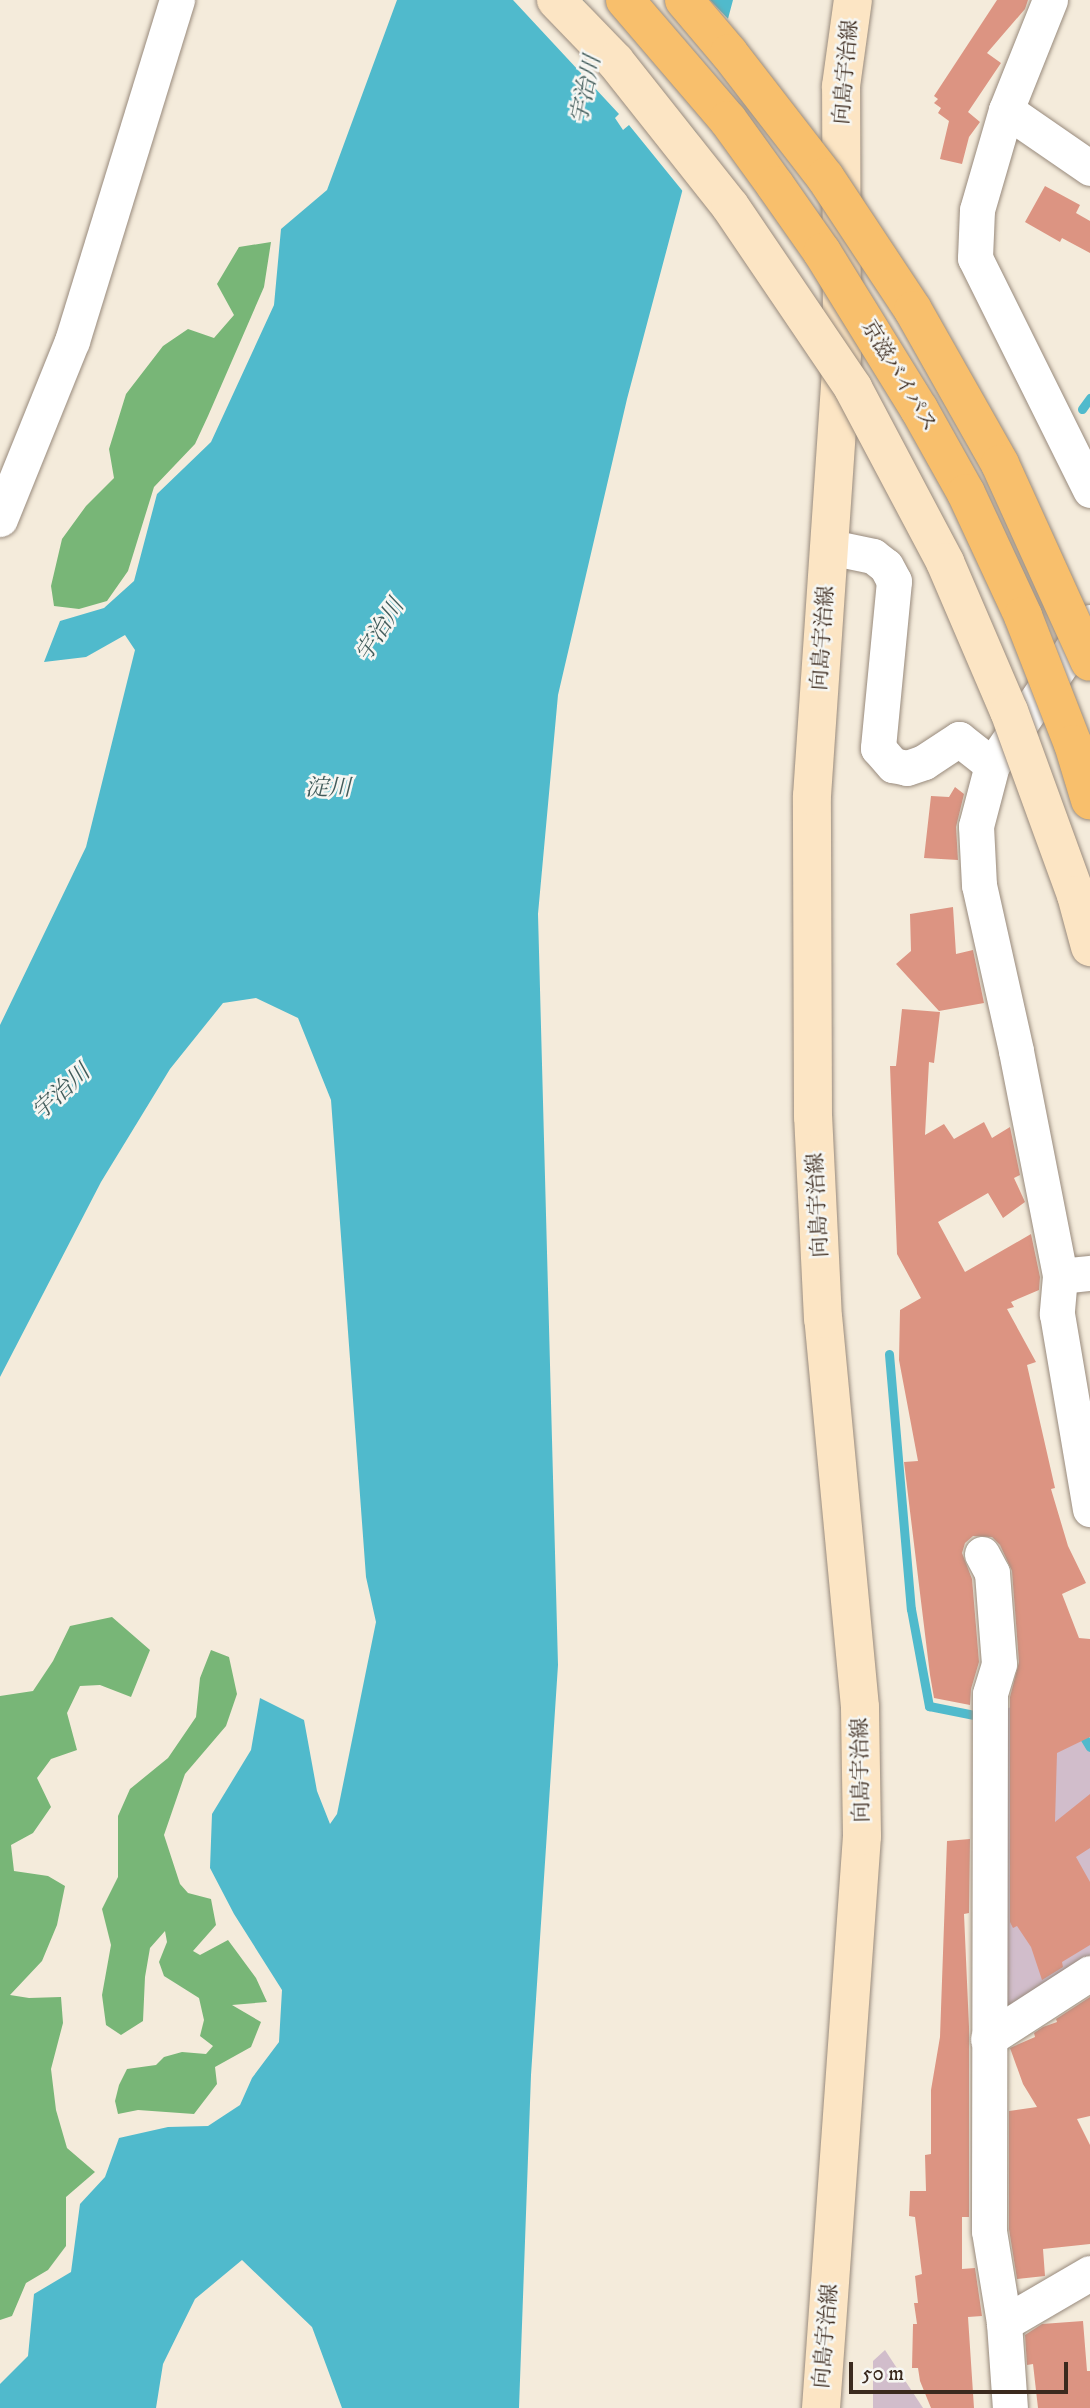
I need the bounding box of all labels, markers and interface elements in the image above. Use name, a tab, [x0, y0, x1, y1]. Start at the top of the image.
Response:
street label: 向島宇治線	[829, 19, 863, 125]
water label: 宇治川	[566, 53, 608, 127]
street label: 京滋バイパス	[856, 316, 942, 436]
street label: 向島宇治線	[807, 585, 839, 691]
water label: 宇治川	[351, 594, 411, 668]
water label: 淀川	[305, 775, 351, 803]
water label: 宇治川	[27, 1059, 97, 1127]
street label: 向島宇治線	[803, 1152, 833, 1258]
street label: 向島宇治線	[847, 1717, 875, 1823]
street label: 向島宇治線	[809, 2283, 843, 2389]
scale bar	[852, 2348, 1071, 2392]
text: 50 m	[862, 2361, 904, 2387]

